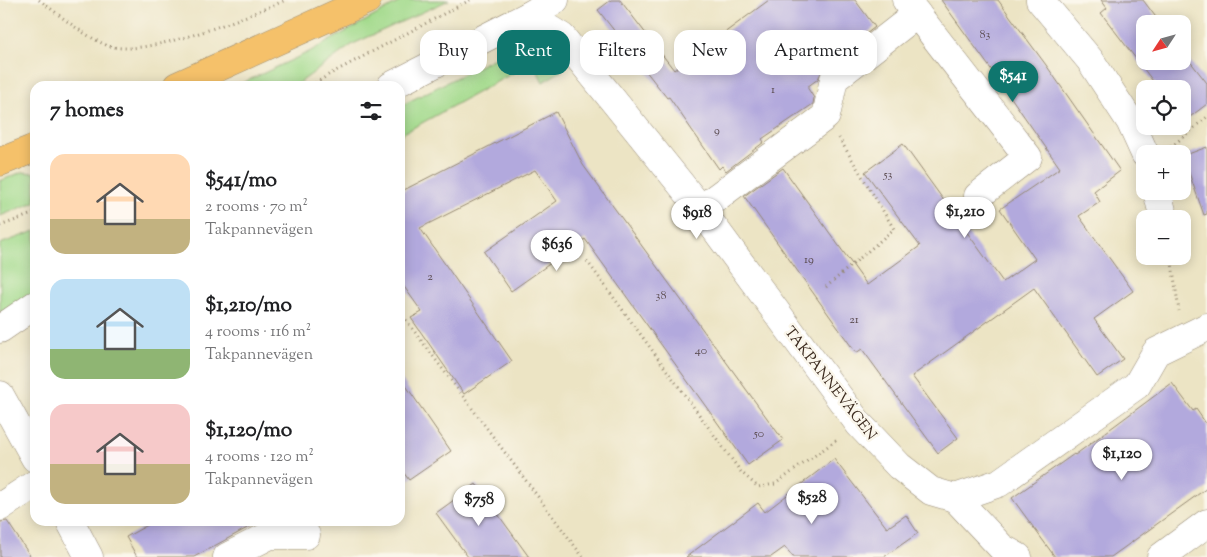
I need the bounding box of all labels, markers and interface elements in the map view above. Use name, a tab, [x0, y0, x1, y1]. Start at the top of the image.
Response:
north arrow	[1136, 15, 1191, 70]
map controls	[1136, 15, 1191, 265]
house number: 83	[980, 26, 991, 44]
chip: Buy	[420, 30, 487, 75]
chip: Rent	[497, 30, 570, 75]
chip: Filters	[580, 30, 664, 75]
chip: New	[674, 30, 746, 75]
chip: Apartment	[756, 30, 877, 75]
pin: $541	[983, 61, 1043, 103]
text: $541	[999, 65, 1027, 88]
button: locate	[1136, 80, 1191, 135]
house number: 1	[771, 81, 775, 99]
text: 7 homes	[50, 96, 124, 126]
icon: filters	[357, 97, 385, 125]
house number: 9	[714, 122, 720, 140]
button: +	[1136, 145, 1191, 200]
text: $541/mo	[205, 166, 277, 196]
house number: 53	[883, 166, 893, 184]
icon: home	[90, 174, 150, 234]
text: 2 rooms · 70 m²	[205, 196, 308, 219]
pin: $1,210	[924, 196, 1006, 239]
pin: $918	[667, 198, 727, 240]
text: $1,210	[945, 201, 985, 224]
text: $918	[682, 202, 712, 225]
button: −	[1136, 210, 1191, 265]
text: Takpannevägen	[205, 219, 313, 242]
pin: $636	[527, 230, 587, 272]
text: $636	[542, 234, 572, 257]
house number: 19	[804, 251, 814, 269]
house number: 2	[427, 268, 433, 286]
house number: 38	[656, 287, 666, 305]
text: $1,210/mo	[205, 291, 292, 321]
icon: home	[90, 299, 150, 359]
house number: 21	[849, 311, 859, 329]
text: 4 rooms · 116 m²	[205, 321, 311, 344]
street label: TAKPANNEVÄGEN	[779, 322, 882, 445]
house number: 40	[695, 342, 707, 360]
text: Takpannevägen	[205, 344, 313, 367]
text: $1,120/mo	[205, 416, 292, 446]
icon: home	[90, 424, 150, 484]
house number: 50	[753, 425, 764, 443]
pin: $1,120	[1081, 438, 1163, 481]
text: $1,120	[1102, 443, 1142, 466]
text: 4 rooms · 120 m²	[205, 446, 314, 469]
text: Takpannevägen	[205, 469, 313, 492]
pin: $528	[782, 482, 842, 525]
pin: $758	[449, 484, 509, 527]
text: $528	[797, 487, 827, 510]
text: $758	[464, 489, 494, 512]

